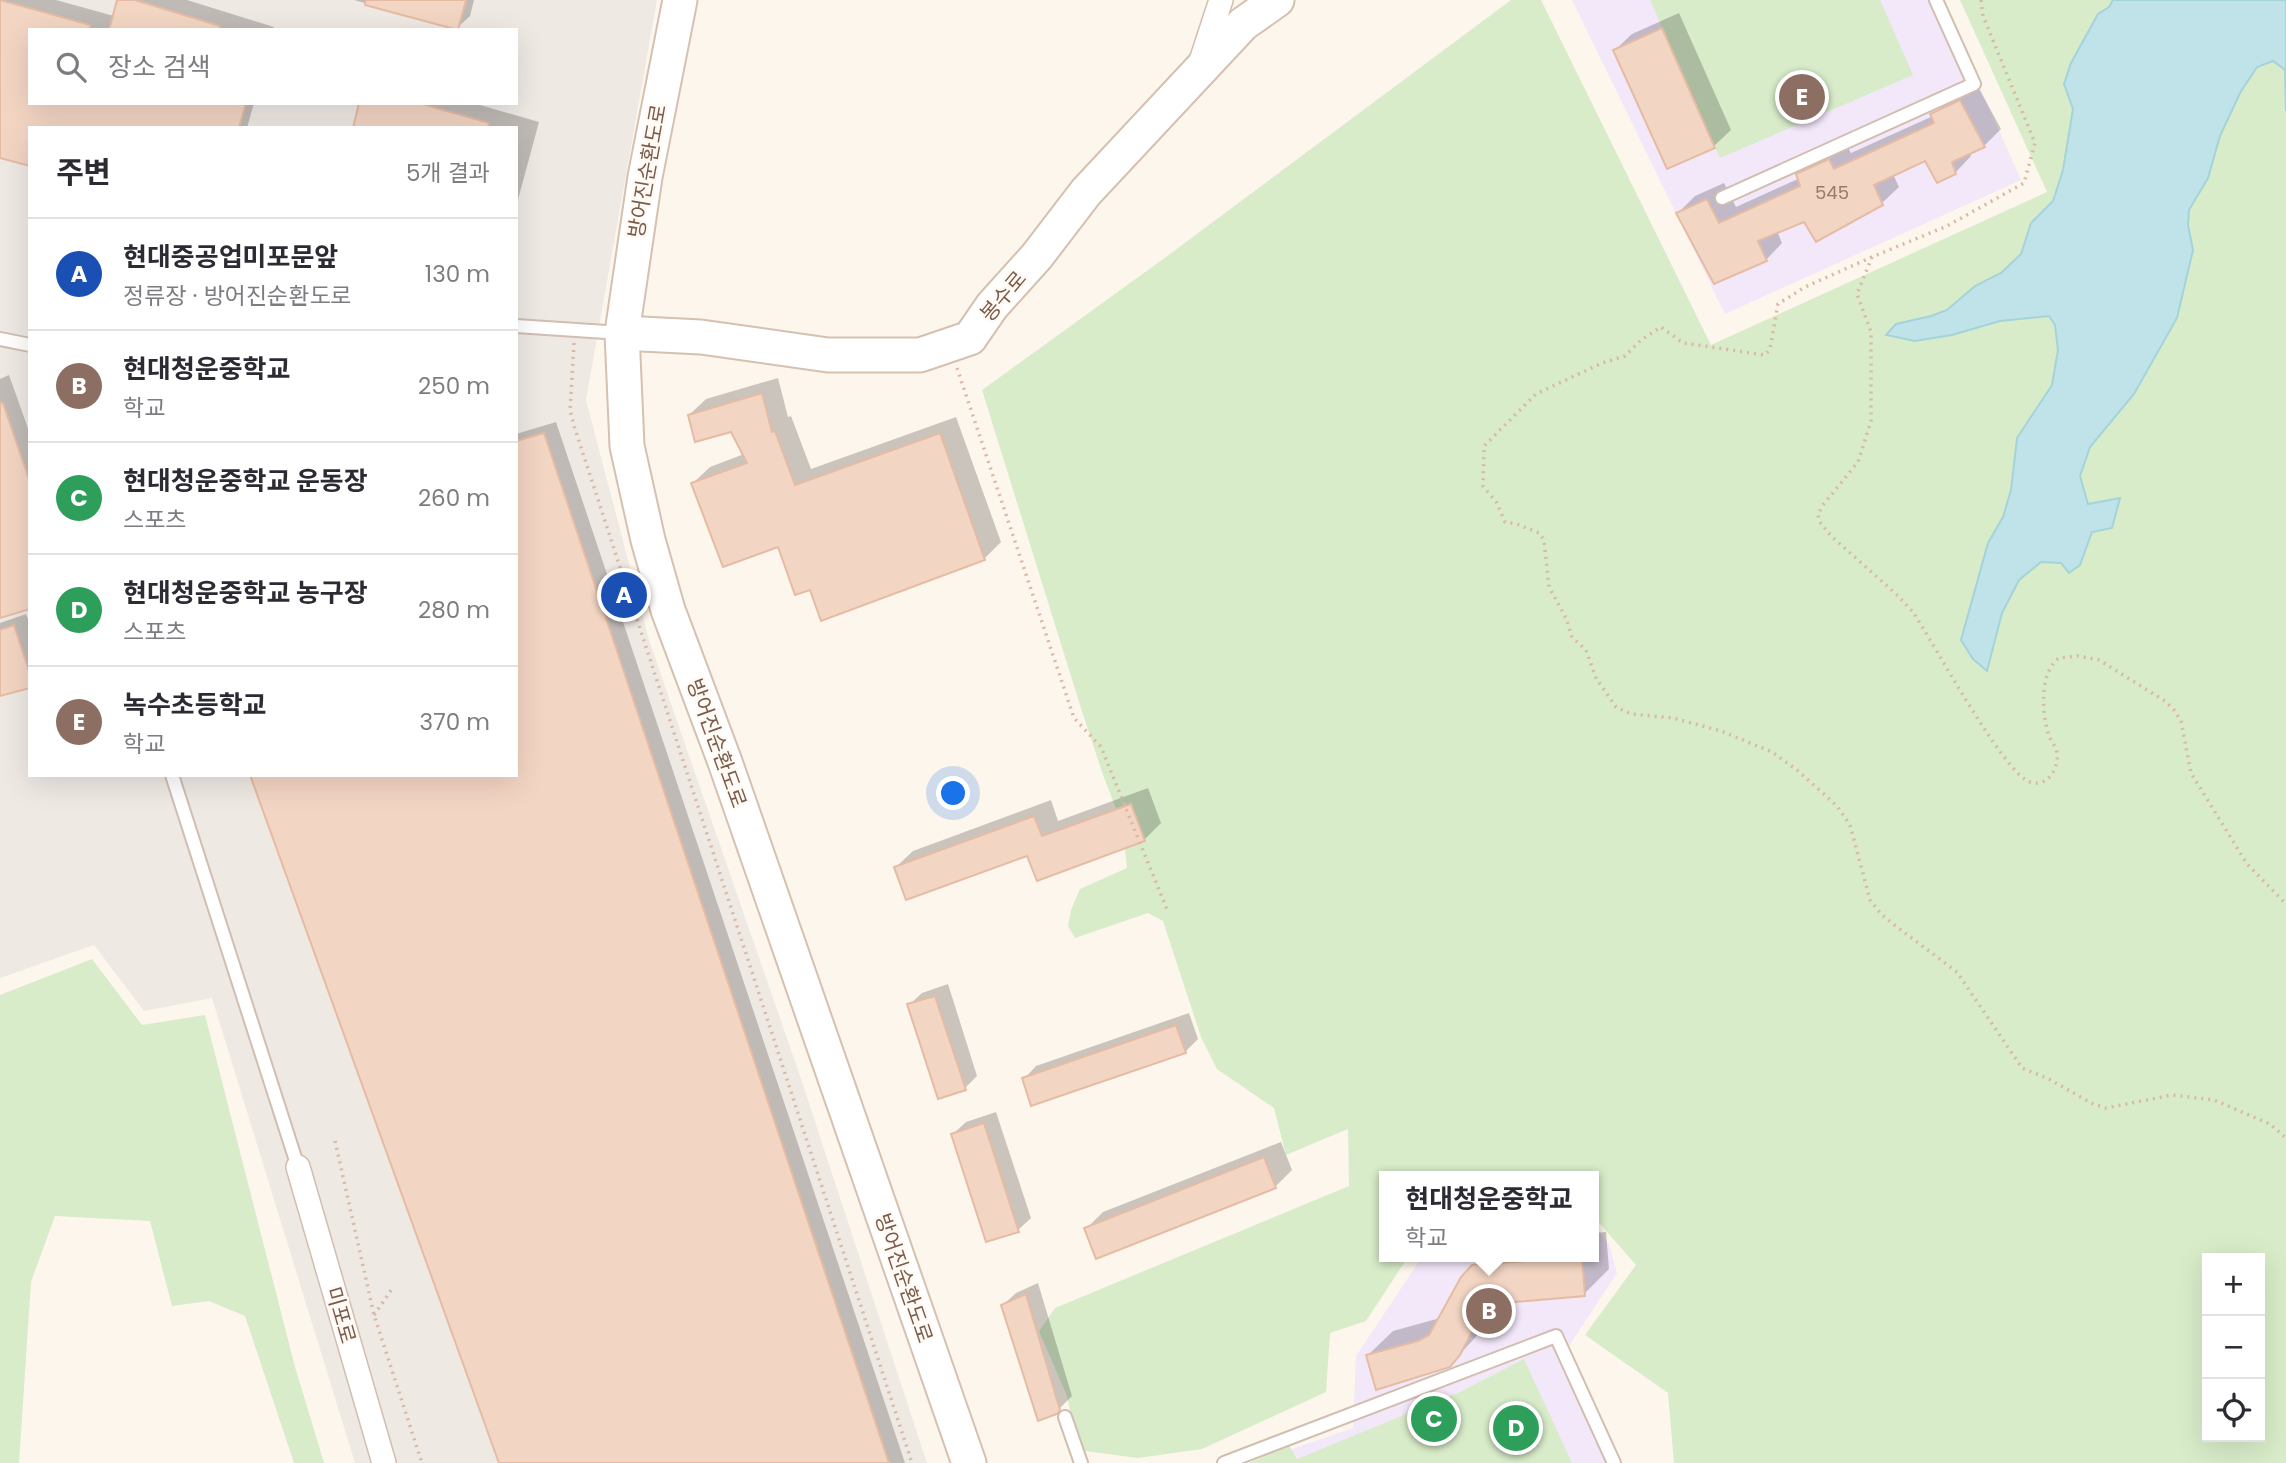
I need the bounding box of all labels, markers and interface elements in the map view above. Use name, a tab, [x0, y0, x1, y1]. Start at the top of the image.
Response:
search box	[28, 28, 518, 105]
icon: search	[52, 48, 90, 86]
text: 장소 검색	[108, 49, 211, 85]
pin: E	[1779, 71, 1825, 123]
street label: 방어진순환도로	[621, 102, 673, 240]
text: 주변	[56, 151, 111, 194]
text: 5개 결과	[406, 157, 490, 189]
house number: 545	[1815, 180, 1849, 205]
text: 현대중공업미포문앞	[123, 239, 338, 275]
text: A	[71, 258, 87, 290]
text: 130 m	[425, 258, 490, 290]
street label: 봉수로	[973, 264, 1033, 328]
text: 정류장 · 방어진순환도로	[123, 280, 352, 312]
text: 현대청운중학교	[123, 351, 290, 387]
text: B	[71, 370, 87, 402]
text: 250 m	[418, 370, 490, 402]
text: 학교	[123, 392, 165, 424]
text: 현대청운중학교 운동장	[123, 463, 368, 499]
text: C	[70, 482, 88, 514]
text: 260 m	[418, 482, 490, 514]
text: 스포츠	[123, 504, 186, 536]
pin: A	[601, 569, 647, 621]
text: 현대청운중학교 농구장	[123, 575, 368, 611]
text: D	[71, 594, 87, 626]
text: 280 m	[418, 594, 490, 626]
text: 스포츠	[123, 616, 186, 648]
street label: 방어진순환도로	[680, 674, 754, 812]
text: 녹수초등학교	[123, 687, 267, 723]
text: E	[73, 706, 85, 738]
text: 370 m	[420, 706, 490, 738]
text: 학교	[123, 728, 165, 760]
your location	[936, 776, 970, 810]
popup	[1379, 1171, 1599, 1262]
text: 현대청운중학교	[1405, 1181, 1573, 1217]
street label: 방어진순환도로	[868, 1209, 940, 1347]
text: 학교	[1405, 1222, 1448, 1254]
map controls	[2202, 1253, 2265, 1442]
button: +	[2202, 1253, 2265, 1316]
street label: 미포로	[319, 1283, 363, 1347]
pin: B	[1466, 1285, 1512, 1337]
button: −	[2202, 1316, 2265, 1379]
button: locate	[2202, 1379, 2265, 1442]
pin: C	[1411, 1393, 1457, 1445]
pin: D	[1493, 1402, 1539, 1454]

